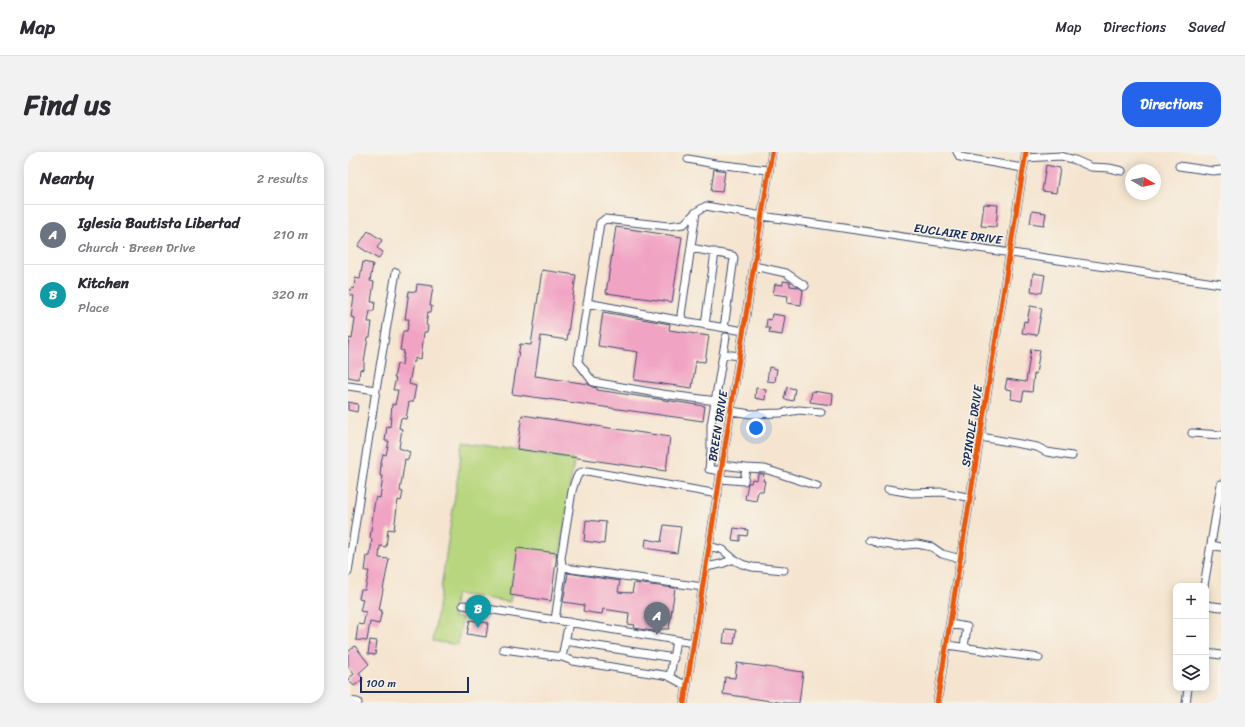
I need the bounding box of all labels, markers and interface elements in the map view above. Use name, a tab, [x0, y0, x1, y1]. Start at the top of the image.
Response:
text: Map	[20, 11, 55, 44]
text: Map	[1055, 15, 1081, 40]
text: Directions	[1103, 15, 1166, 40]
text: Saved	[1188, 15, 1225, 40]
text: Find us	[24, 80, 111, 129]
button: Directions	[1122, 82, 1221, 127]
text: Nearby	[40, 163, 94, 193]
north arrow	[1125, 164, 1161, 200]
text: 2 results	[257, 167, 308, 190]
text: Iglesia Bautista Libertad	[78, 210, 240, 236]
street label: EUCLAIRE DRIVE	[912, 217, 1005, 251]
text: A	[49, 223, 57, 246]
text: 210 m	[273, 223, 308, 246]
text: Church · Breen Drive	[78, 236, 195, 259]
text: Kitchen	[78, 270, 129, 296]
text: B	[49, 283, 57, 306]
text: 320 m	[272, 283, 308, 306]
text: Place	[78, 296, 109, 319]
street label: SPINDLE DRIVE	[955, 382, 990, 468]
street label: BREEN DRIVE	[702, 388, 735, 463]
your location	[746, 418, 766, 438]
map controls	[1173, 583, 1209, 691]
button: +	[1173, 583, 1209, 619]
pin: B	[465, 595, 491, 628]
pin: A	[644, 602, 670, 635]
button: −	[1173, 619, 1209, 655]
button: layers	[1173, 655, 1209, 691]
text: 100 m	[366, 674, 396, 693]
scale bar	[360, 675, 469, 694]

